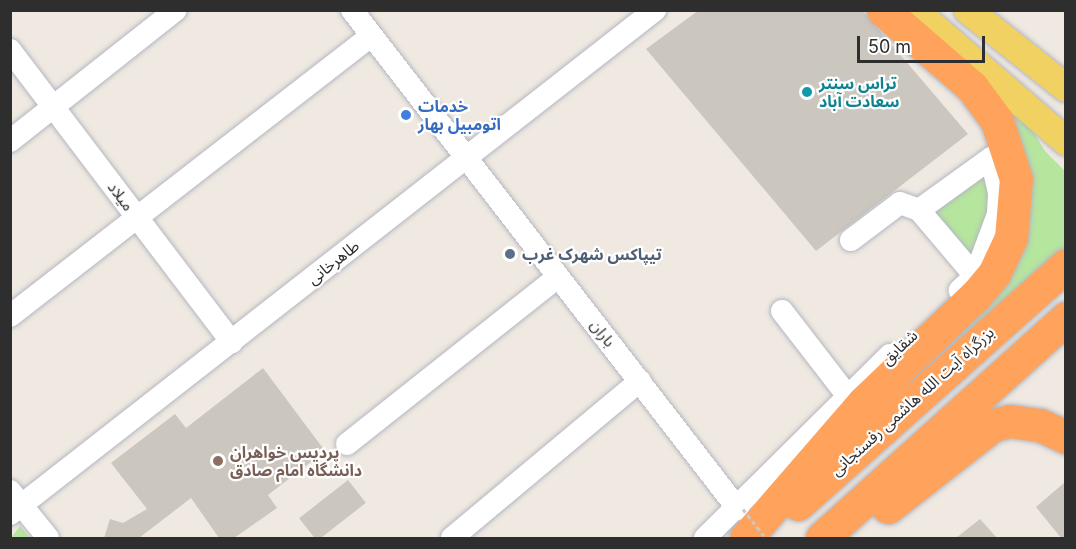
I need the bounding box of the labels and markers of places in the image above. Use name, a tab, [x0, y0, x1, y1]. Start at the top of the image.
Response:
place label: تراس سنتر سعادت آباد	[819, 73, 899, 111]
marker: تراس سنتر سعادت آباد	[800, 85, 814, 99]
place label: خدمات اتومبیل بهار	[418, 96, 501, 134]
marker: خدمات اتومبیل بهار	[399, 108, 413, 122]
place label: تیپاکس شهرک غرب	[522, 244, 662, 264]
marker: تیپاکس شهرک غرب	[503, 247, 517, 261]
place label: پردیس خواهران دانشگاه امام صادق	[230, 442, 362, 480]
marker: پردیس خواهران دانشگاه امام صادق	[211, 454, 225, 468]

